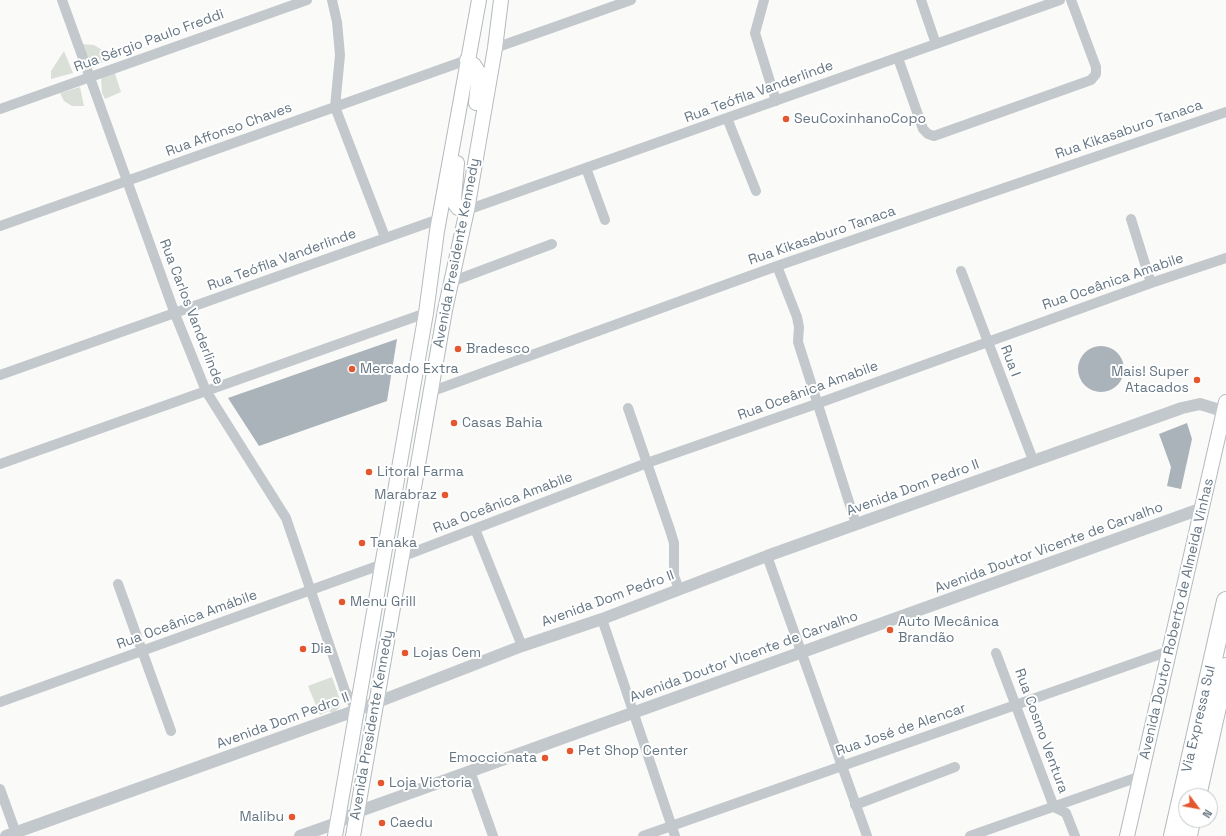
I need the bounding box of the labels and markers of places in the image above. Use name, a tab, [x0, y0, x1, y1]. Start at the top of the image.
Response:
place label: SeuCoxinhanoCopo	[794, 111, 926, 127]
marker: SeuCoxinhanoCopo	[781, 114, 791, 124]
place label: Bradesco	[466, 341, 530, 357]
marker: Bradesco	[453, 344, 463, 354]
place label: Mercado Extra	[360, 361, 459, 377]
marker: Mercado Extra	[347, 364, 357, 374]
place label: Mais! Super Atacados	[1111, 364, 1189, 396]
marker: Mais! Super Atacados	[1192, 375, 1202, 385]
place label: Casas Bahia	[462, 415, 543, 431]
marker: Casas Bahia	[449, 418, 459, 428]
place label: Litoral Farma	[377, 464, 464, 480]
marker: Litoral Farma	[364, 467, 374, 477]
place label: Marabraz	[374, 487, 437, 503]
marker: Marabraz	[440, 490, 450, 500]
place label: Tanaka	[370, 535, 417, 551]
marker: Tanaka	[357, 538, 367, 548]
place label: Menu Grill	[350, 594, 416, 610]
marker: Menu Grill	[337, 597, 347, 607]
place label: Auto Mecânica Brandão	[898, 614, 999, 646]
marker: Auto Mecânica Brandão	[885, 625, 895, 635]
place label: Dia	[311, 641, 332, 657]
marker: Dia	[298, 644, 308, 654]
place label: Lojas Cem	[413, 645, 481, 661]
marker: Lojas Cem	[400, 648, 410, 658]
place label: Pet Shop Center	[578, 743, 688, 759]
marker: Pet Shop Center	[565, 746, 575, 756]
place label: Emoccionata	[449, 750, 537, 766]
marker: Emoccionata	[540, 753, 550, 763]
place label: Loja Victoria	[389, 775, 472, 791]
marker: Loja Victoria	[376, 778, 386, 788]
place label: Malibu	[239, 809, 284, 825]
marker: Malibu	[287, 812, 297, 822]
place label: Caedu	[390, 815, 433, 831]
marker: Caedu	[377, 818, 387, 828]

